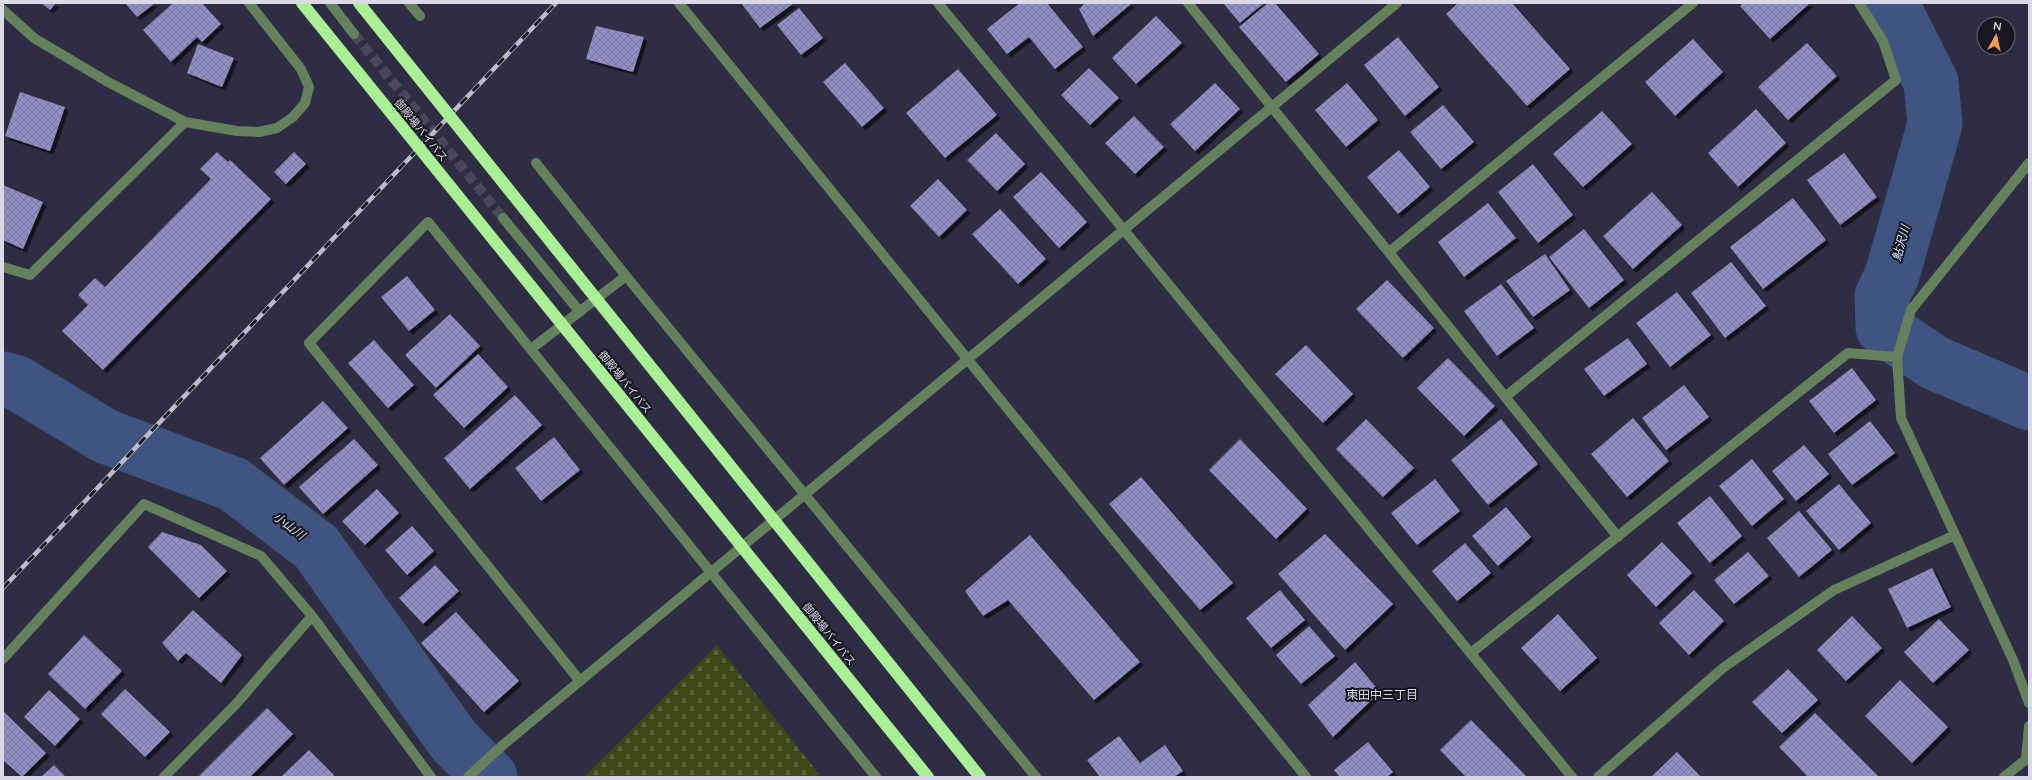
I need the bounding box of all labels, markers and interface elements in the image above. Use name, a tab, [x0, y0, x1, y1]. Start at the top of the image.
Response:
north arrow	[1976, 16, 2016, 56]
text: N	[1992, 19, 2002, 34]
street label: 御殿場バイパス	[391, 95, 451, 164]
water label: 鮎沢川	[1888, 222, 1913, 262]
street label: 御殿場バイパス	[595, 347, 655, 416]
water label: 小山川	[270, 509, 310, 544]
street label: 御殿場バイパス	[799, 599, 859, 668]
district label: 東田中三丁目	[1346, 687, 1418, 702]

